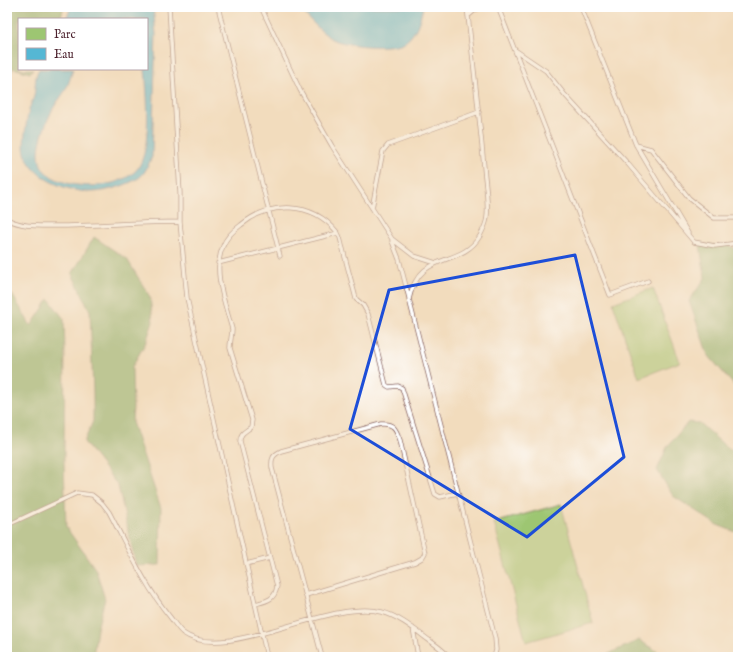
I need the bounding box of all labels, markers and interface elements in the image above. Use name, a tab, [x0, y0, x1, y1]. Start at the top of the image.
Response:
legend	[18, 18, 148, 70]
text: Parc	[54, 27, 76, 42]
text: Eau	[54, 47, 74, 62]

